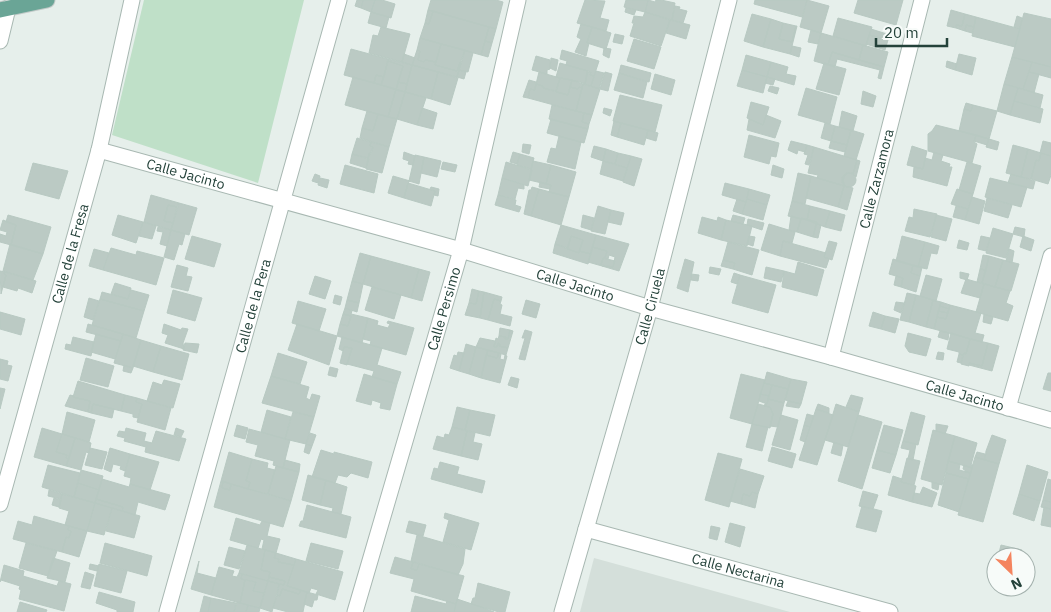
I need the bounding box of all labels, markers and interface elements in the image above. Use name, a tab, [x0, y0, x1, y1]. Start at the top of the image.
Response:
scale bar	[876, 15, 947, 47]
text: 20 m	[884, 23, 919, 42]
street label: Calle Zarzamora	[855, 126, 898, 230]
street label: Calle Jacinto	[145, 155, 227, 193]
street label: Calle de la Fresa	[47, 201, 93, 306]
street label: Calle de la Pera	[231, 256, 275, 355]
street label: Calle Persimo	[423, 265, 465, 353]
street label: Calle Jacinto	[534, 265, 616, 306]
street label: Calle Ciruela	[631, 266, 669, 347]
street label: Calle Jacinto	[924, 376, 1006, 415]
north arrow	[986, 547, 1036, 597]
street label: Calle Nectarina	[690, 549, 788, 592]
text: N	[1008, 573, 1025, 594]

